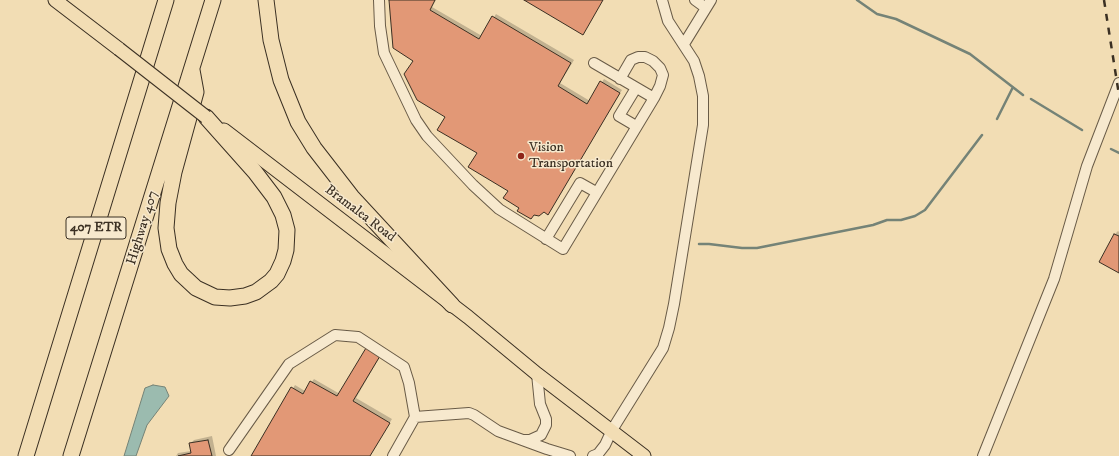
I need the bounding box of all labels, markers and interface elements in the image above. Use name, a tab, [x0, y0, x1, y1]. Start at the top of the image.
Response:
place label: Vision Transportation	[529, 140, 613, 172]
marker: Vision Transportation	[516, 151, 526, 161]
street label: Bramalea Road	[321, 182, 399, 246]
street label: Highway 407	[124, 189, 162, 267]
road number: 407 ETR	[66, 217, 126, 239]

